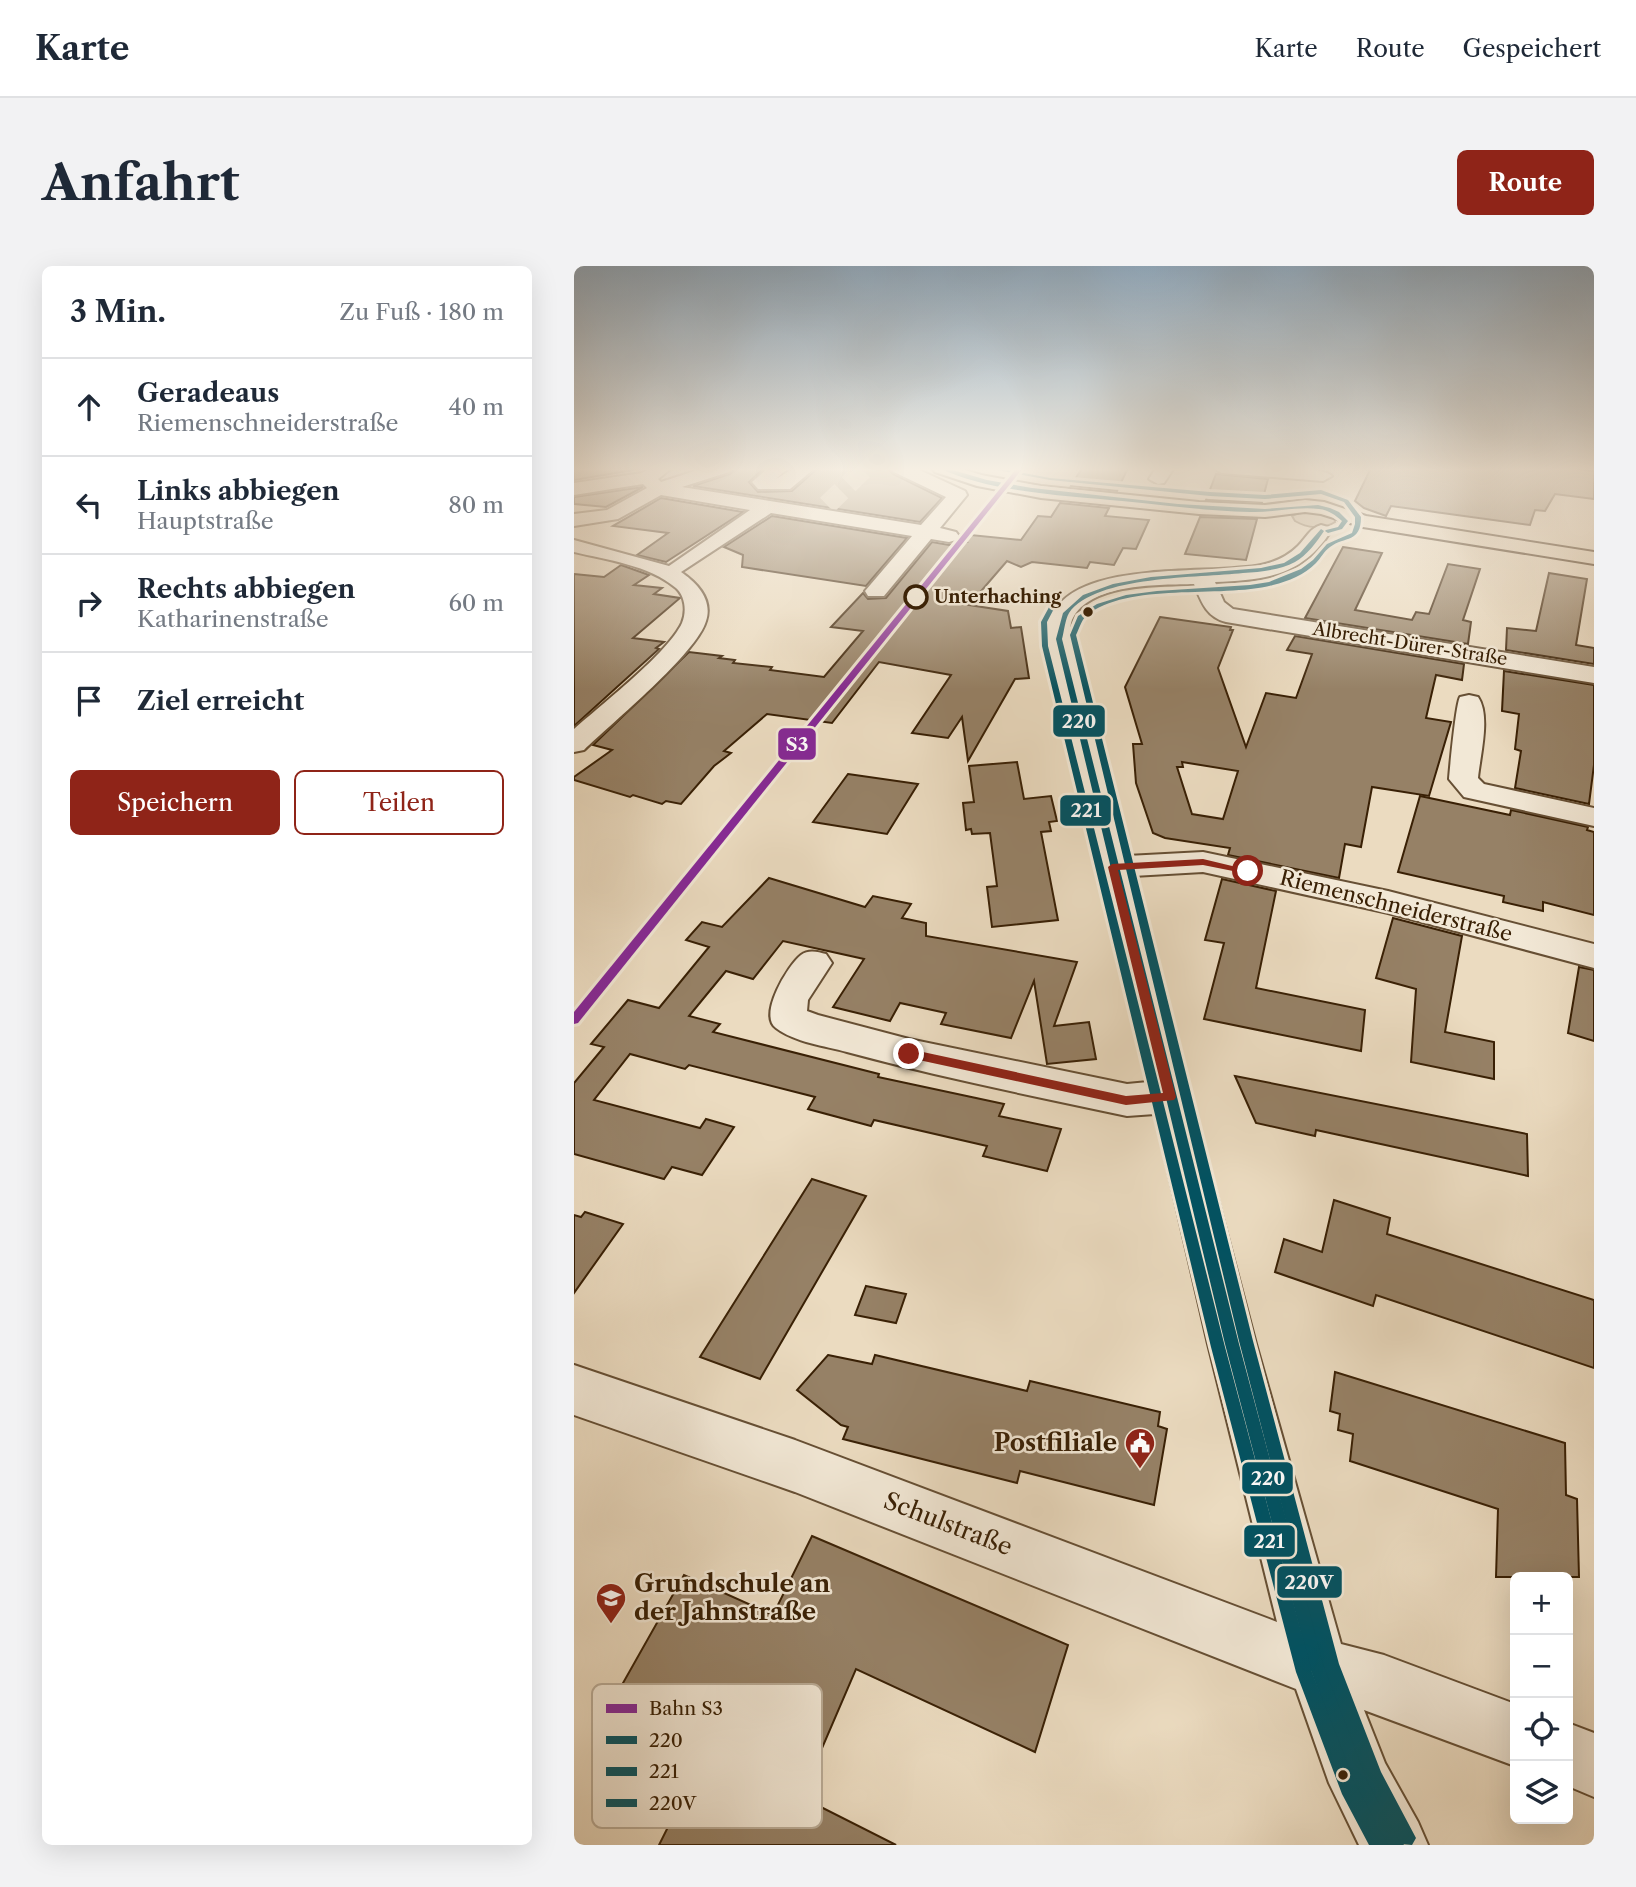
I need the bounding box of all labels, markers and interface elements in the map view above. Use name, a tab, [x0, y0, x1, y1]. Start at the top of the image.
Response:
text: Karte	[35, 28, 130, 69]
text: Karte	[1254, 34, 1318, 63]
text: Route	[1356, 34, 1425, 63]
text: Gespeichert	[1463, 34, 1601, 63]
button: Route	[1457, 150, 1594, 215]
text: Anfahrt	[42, 152, 240, 213]
text: 3 Min.	[70, 293, 166, 330]
text: Zu Fuß · 180 m	[340, 298, 504, 326]
text: Geradeaus	[137, 377, 279, 409]
icon: ahead	[70, 388, 108, 426]
text: 40 m	[449, 393, 504, 421]
text: Riemenschneiderstraße	[137, 409, 398, 437]
text: Links abbiegen	[137, 475, 340, 507]
icon: left	[70, 486, 108, 524]
text: 80 m	[448, 491, 504, 519]
text: Hauptstraße	[137, 507, 274, 535]
text: Rechts abbiegen	[137, 573, 355, 605]
icon: right	[70, 584, 108, 622]
marker: Unterhaching	[904, 585, 928, 609]
place label: Unterhaching	[934, 586, 1062, 608]
text: 60 m	[448, 589, 504, 617]
text: Katharinenstraße	[137, 605, 329, 633]
unlabelled marker	[1081, 605, 1095, 619]
street label: Albrecht-Dürer-Straße	[1310, 618, 1509, 670]
icon: arrive	[70, 682, 108, 720]
text: Ziel erreicht	[137, 685, 304, 717]
line badge: 220	[1052, 704, 1106, 738]
text: 220	[1062, 710, 1096, 733]
line badge: S3	[777, 727, 817, 761]
text: S3	[786, 733, 808, 756]
button: Speichern	[70, 770, 280, 835]
button: Teilen	[294, 770, 504, 835]
line badge: 221	[1059, 794, 1112, 827]
text: 221	[1071, 799, 1102, 822]
route start	[1232, 855, 1263, 886]
street label: Riemenschneiderstraße	[1277, 865, 1515, 947]
route end	[893, 1038, 924, 1069]
public building icon: Postfiliale	[1123, 1426, 1157, 1470]
place label: Postfiliale	[994, 1428, 1117, 1457]
line badge: 220	[1241, 1461, 1294, 1495]
text: 220	[1251, 1467, 1285, 1490]
street label: Schulstraße	[880, 1486, 1017, 1561]
line badge: 221	[1243, 1524, 1296, 1558]
text: 221	[1254, 1530, 1285, 1553]
line badge: 220V	[1276, 1565, 1343, 1599]
place label: Grundschule an der Jahnstraße	[634, 1569, 831, 1626]
text: 220V	[1285, 1571, 1335, 1594]
map controls	[1510, 1572, 1573, 1824]
button: +	[1510, 1572, 1573, 1635]
school or university icon: Grundschule an der Jahnstraße	[594, 1581, 628, 1625]
button: −	[1510, 1635, 1573, 1698]
legend	[592, 1684, 822, 1828]
text: Bahn S3	[649, 1697, 723, 1720]
button: locate	[1510, 1698, 1573, 1761]
text: 220	[649, 1729, 683, 1752]
text: 221	[649, 1760, 679, 1783]
button: layers	[1510, 1761, 1573, 1824]
unlabelled marker	[1336, 1768, 1350, 1782]
text: 220V	[649, 1792, 698, 1815]

